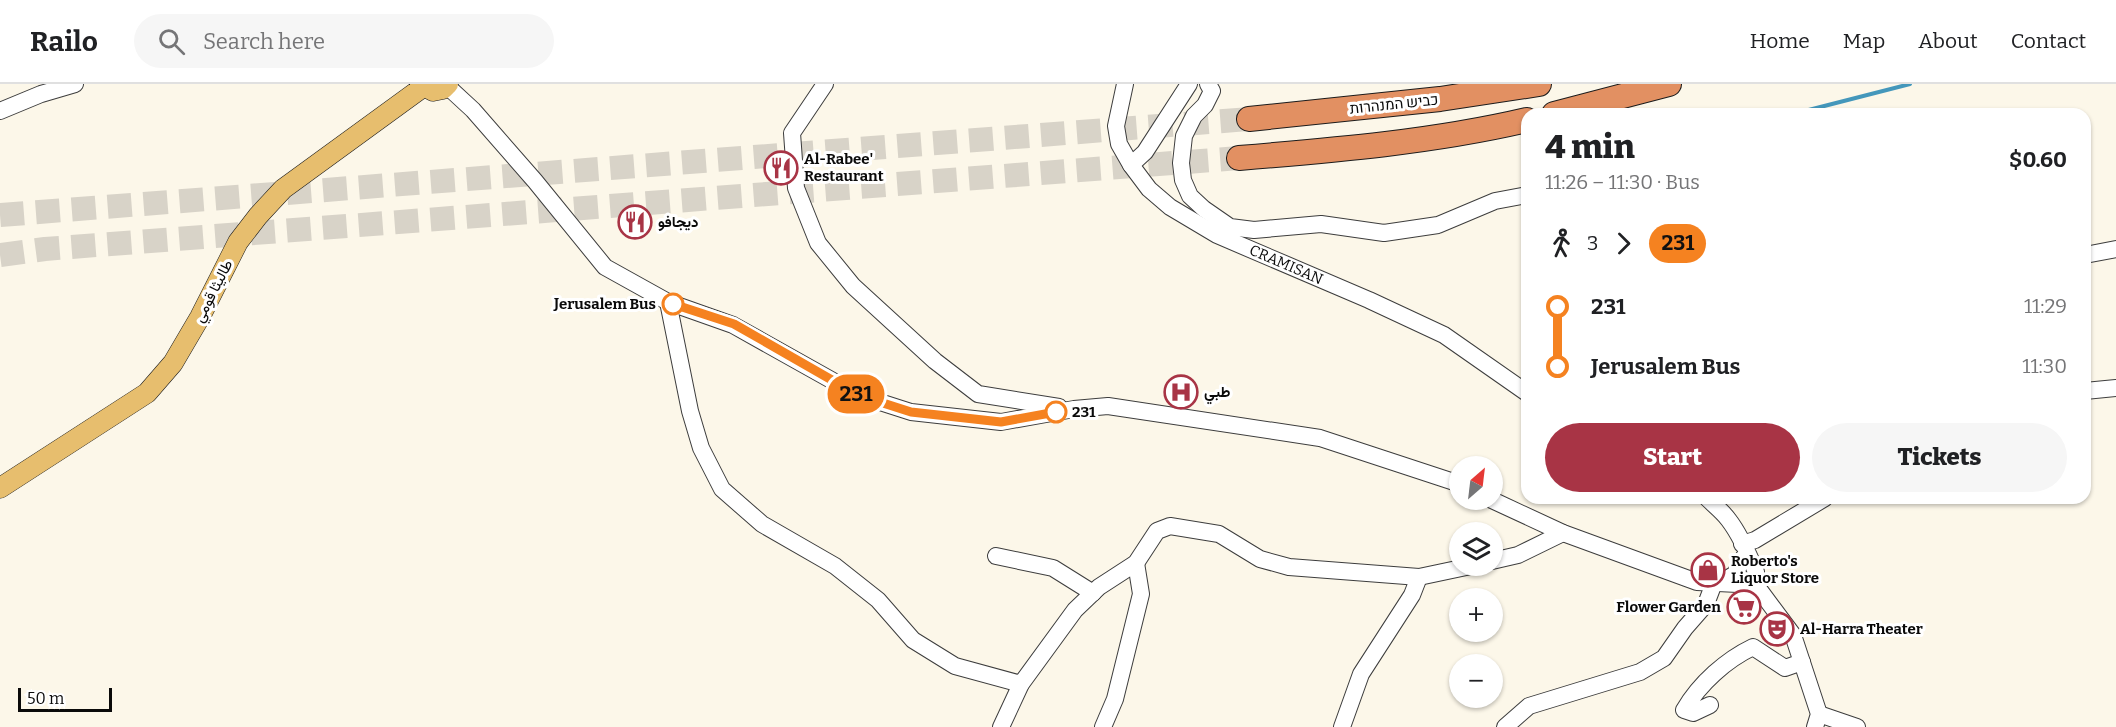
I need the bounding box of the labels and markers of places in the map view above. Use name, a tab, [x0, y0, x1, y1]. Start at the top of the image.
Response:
restaurant icon: Al-Rabee' Restaurant	[763, 150, 799, 186]
place label: Al-Rabee' Restaurant	[804, 150, 884, 185]
restaurant icon: ديجافو	[617, 204, 653, 240]
place label: ديجافو	[658, 213, 698, 231]
marker: Jerusalem Bus	[662, 293, 684, 315]
place label: Jerusalem Bus	[553, 295, 656, 313]
line badge: 231	[822, 374, 890, 414]
hospital icon: طبي	[1163, 374, 1199, 410]
place label: طبي	[1204, 383, 1230, 405]
marker: 231	[1045, 401, 1067, 423]
place label: 231	[1072, 403, 1096, 421]
shop icon: Roberto's Liquor Store	[1690, 552, 1726, 588]
place label: Roberto's Liquor Store	[1731, 552, 1819, 587]
supermarket icon: Flower Garden	[1726, 589, 1762, 625]
place label: Flower Garden	[1616, 598, 1721, 616]
theatre icon: Al-Harra Theater	[1759, 611, 1795, 647]
place label: Al-Harra Theater	[1800, 620, 1923, 638]

